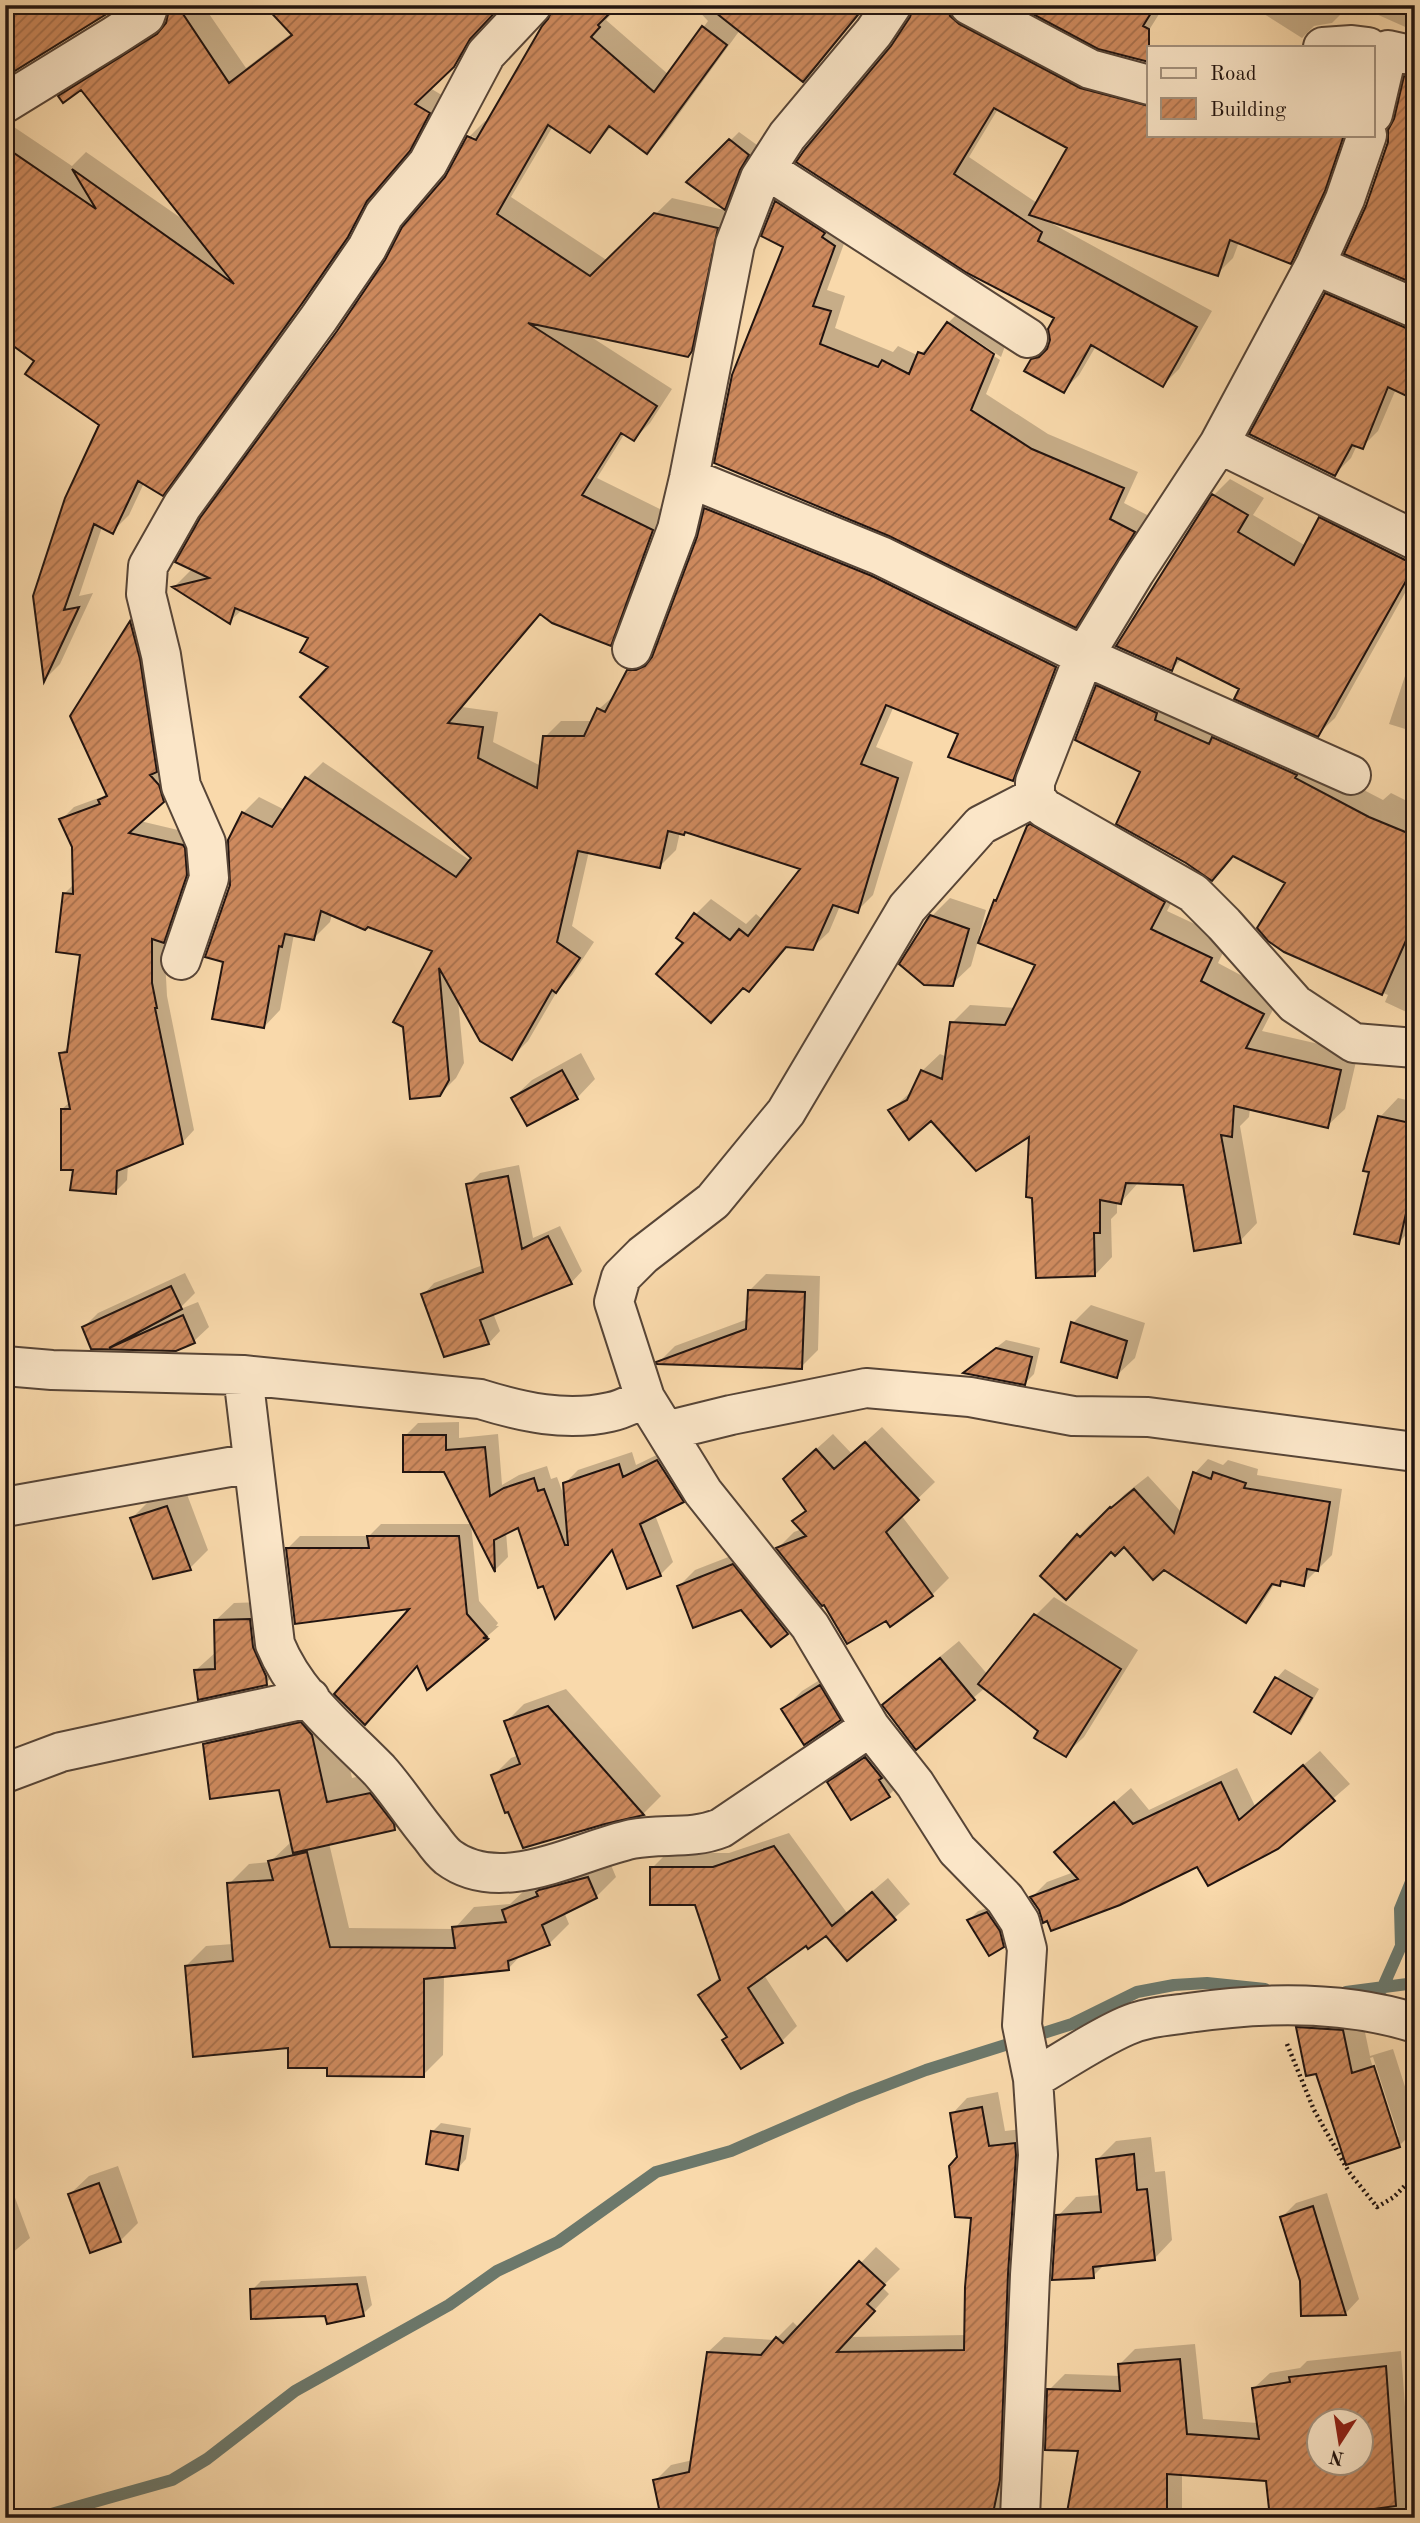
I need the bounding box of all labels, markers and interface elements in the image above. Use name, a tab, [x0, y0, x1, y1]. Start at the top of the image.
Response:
legend	[1147, 46, 1374, 136]
text: Road	[1210, 64, 1257, 85]
text: Building	[1210, 100, 1287, 121]
north arrow	[1304, 2408, 1374, 2478]
text: N	[1327, 2445, 1346, 2467]

